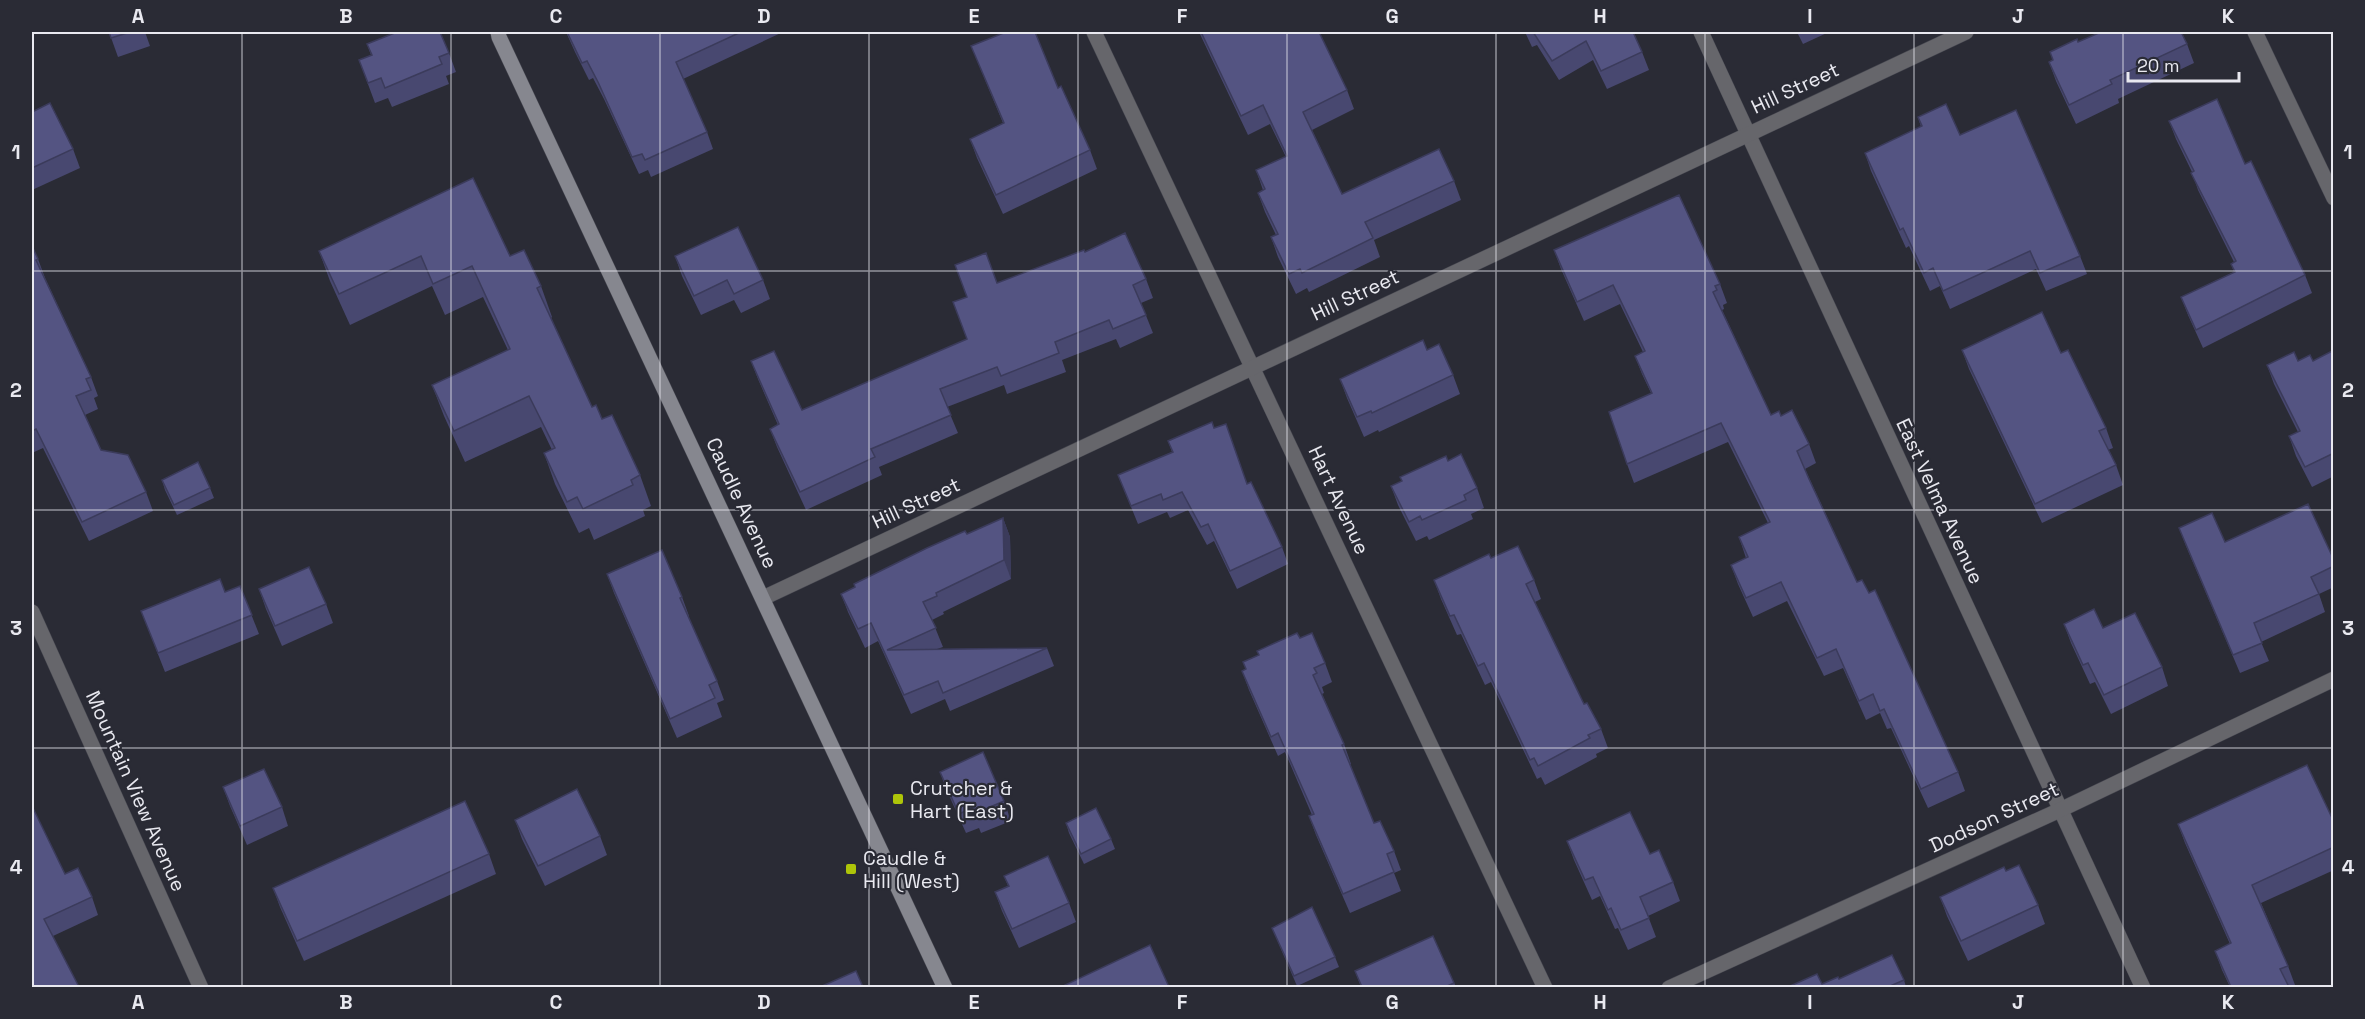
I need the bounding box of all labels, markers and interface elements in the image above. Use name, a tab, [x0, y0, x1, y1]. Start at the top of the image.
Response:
text: A	[132, 3, 145, 29]
text: B	[339, 3, 353, 29]
text: C	[550, 3, 563, 29]
text: D	[757, 3, 771, 29]
text: E	[968, 3, 980, 29]
text: F	[1177, 3, 1188, 29]
text: G	[1385, 3, 1399, 29]
text: H	[1593, 3, 1607, 29]
text: I	[1807, 3, 1813, 29]
text: J	[2012, 3, 2024, 29]
text: K	[2222, 3, 2235, 29]
scale bar	[2128, 45, 2239, 83]
text: 20 m	[2137, 54, 2180, 77]
street label: Hill Street	[1747, 56, 1843, 120]
text: 1	[11, 139, 21, 165]
text: 1	[2343, 139, 2353, 165]
street label: Hill Street	[1307, 263, 1403, 327]
text: 2	[10, 377, 22, 403]
text: 2	[2342, 377, 2354, 403]
street label: East Velma Avenue	[1890, 414, 1990, 588]
street label: Caudle Avenue	[700, 433, 784, 573]
street label: Hart Avenue	[1303, 442, 1375, 558]
street label: Hill Street	[868, 471, 964, 535]
text: 3	[10, 615, 22, 641]
text: 3	[2342, 615, 2354, 641]
street label: Mountain View Avenue	[80, 687, 192, 895]
place label: Crutcher & Hart (East)	[910, 775, 1014, 824]
street label: Dodson Street	[1925, 776, 2063, 858]
marker: Crutcher & Hart (East)	[891, 792, 905, 806]
place label: Caudle & Hill (West)	[863, 845, 960, 894]
text: 4	[10, 854, 23, 880]
text: 4	[2342, 854, 2355, 880]
marker: Caudle & Hill (West)	[844, 862, 858, 876]
text: A	[132, 989, 145, 1015]
text: B	[339, 989, 353, 1015]
text: C	[550, 989, 563, 1015]
text: D	[757, 989, 771, 1015]
text: E	[968, 989, 980, 1015]
text: F	[1177, 989, 1188, 1015]
text: G	[1385, 989, 1399, 1015]
text: H	[1593, 989, 1607, 1015]
text: I	[1807, 989, 1813, 1015]
text: J	[2012, 989, 2024, 1015]
text: K	[2222, 989, 2235, 1015]

